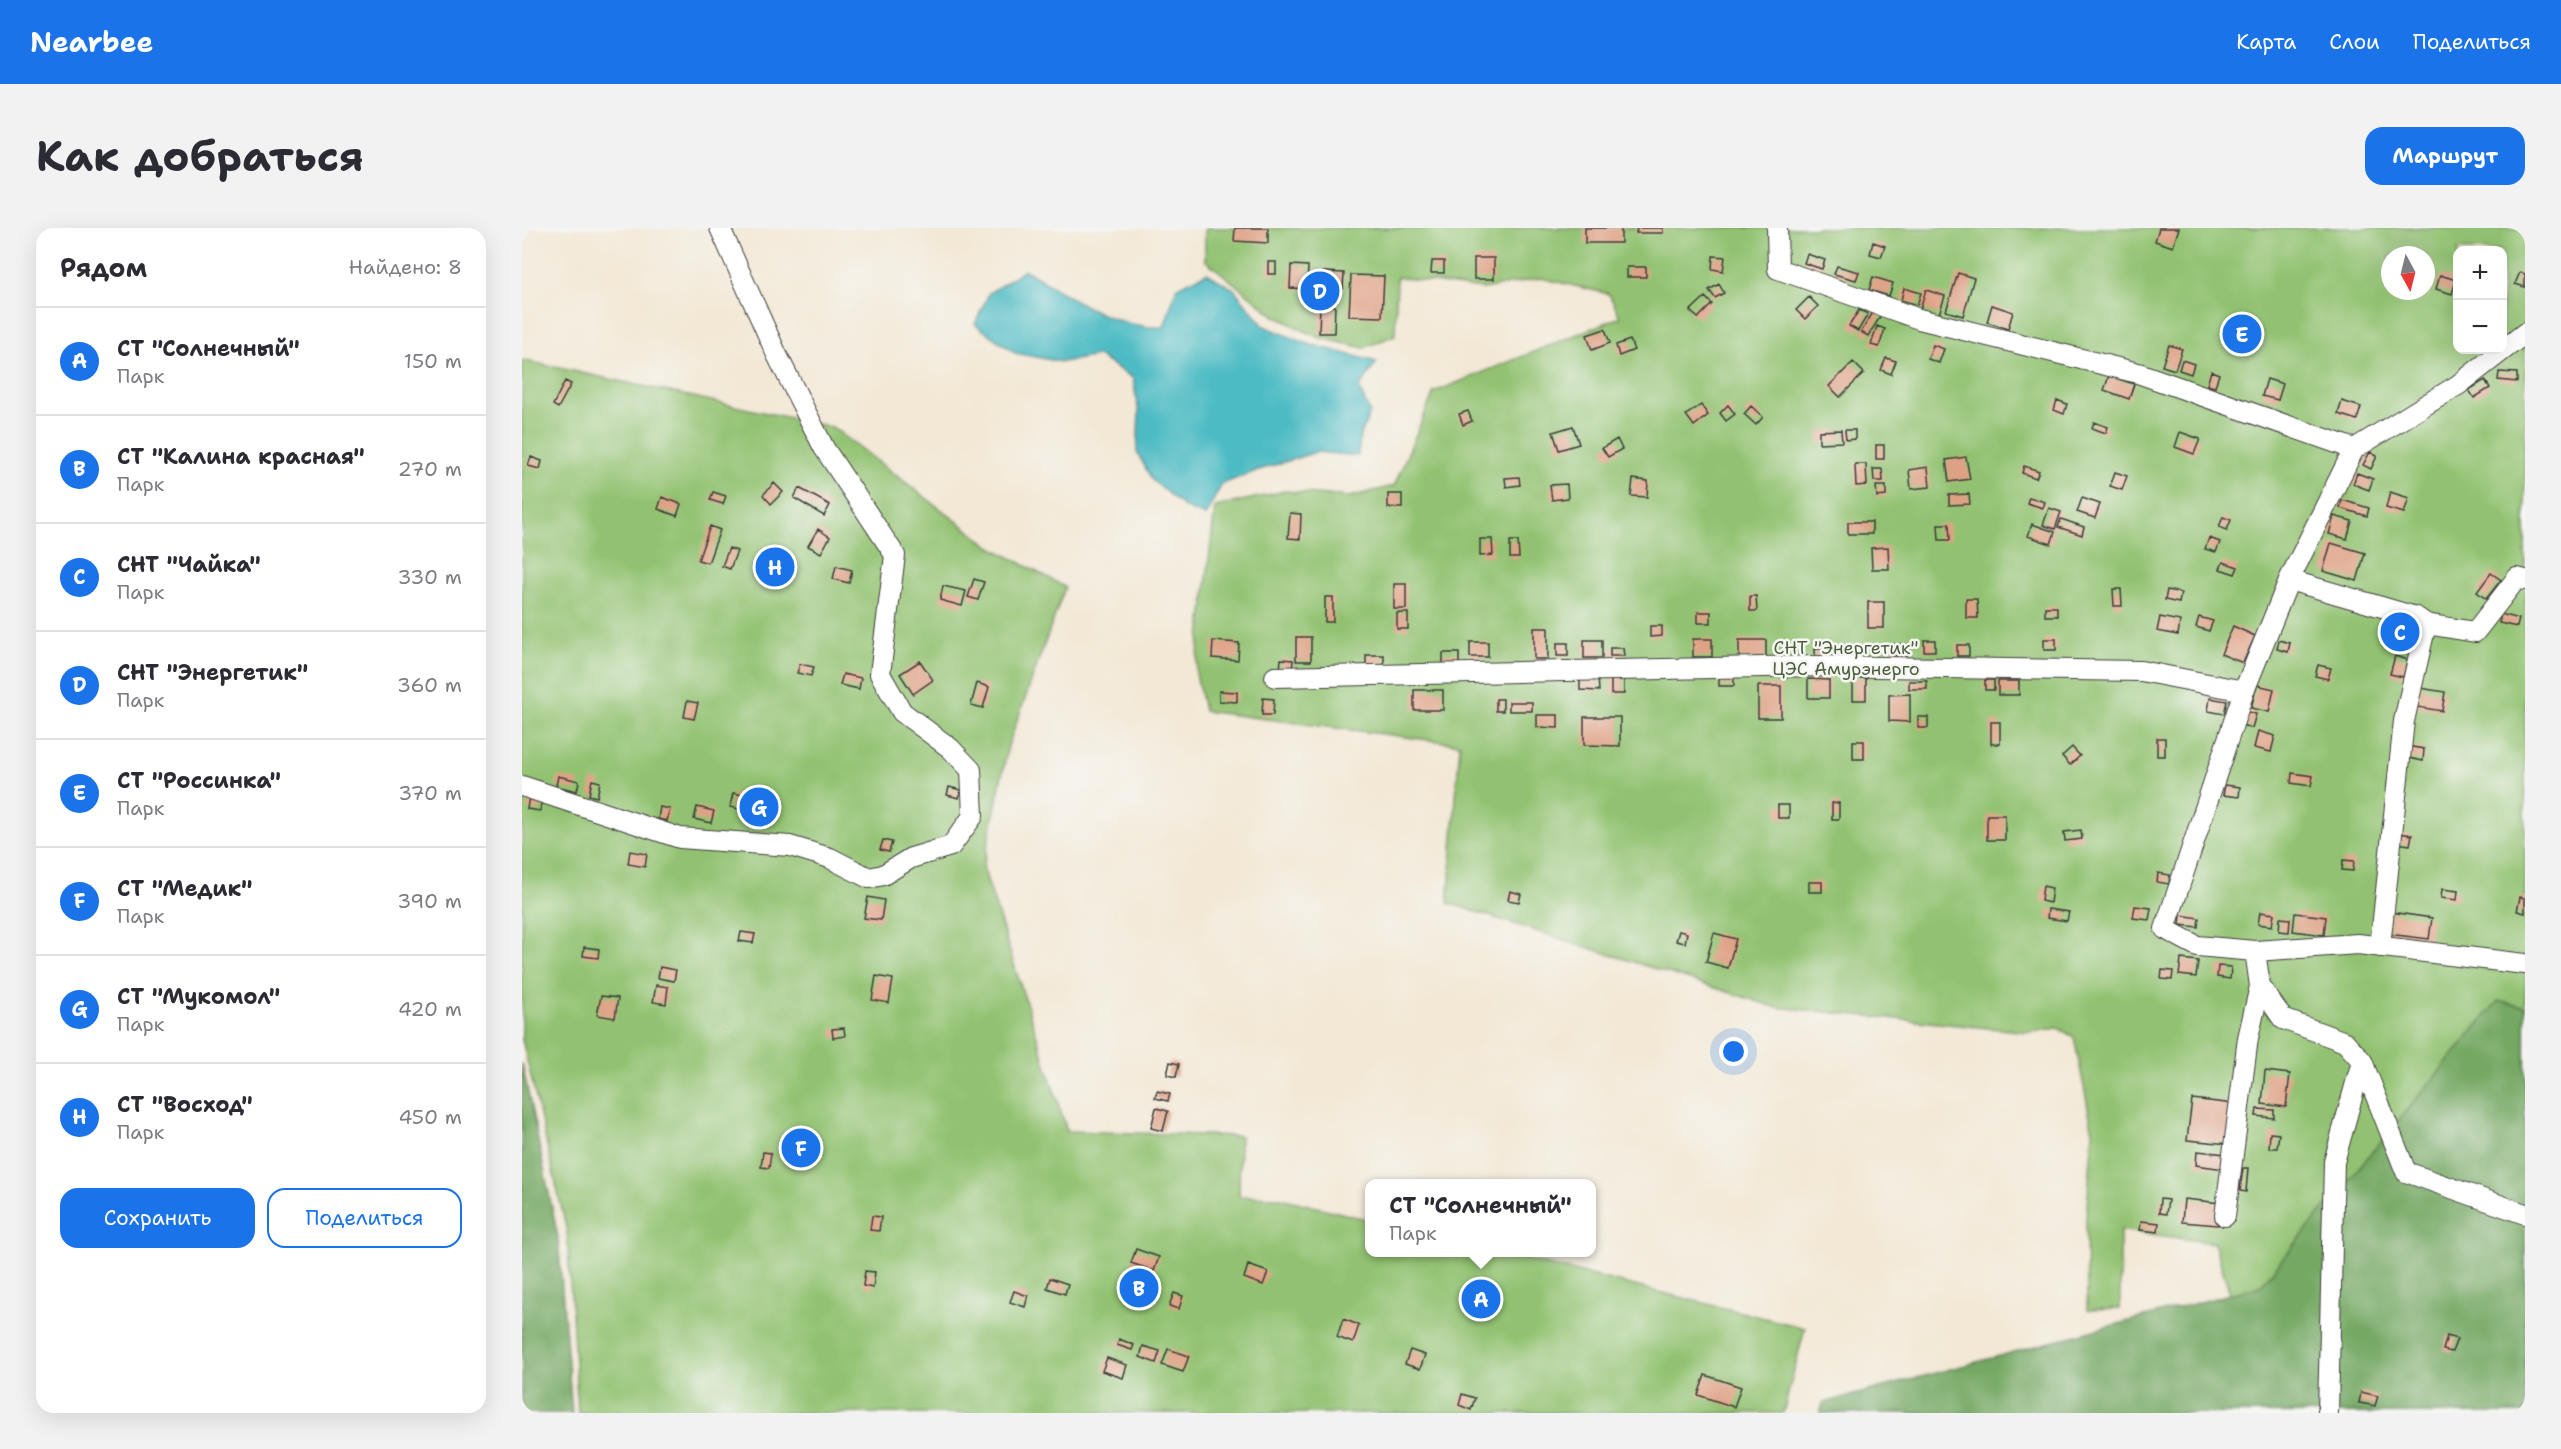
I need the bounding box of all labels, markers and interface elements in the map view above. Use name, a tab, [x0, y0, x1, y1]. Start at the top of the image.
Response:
text: Nearbee	[30, 23, 153, 61]
text: Карта	[2236, 28, 2296, 56]
text: Слои	[2329, 28, 2380, 56]
text: Поделиться	[2413, 28, 2531, 56]
button: Маршрут	[2365, 127, 2525, 185]
text: Как добраться	[36, 128, 364, 184]
north arrow	[2381, 246, 2435, 300]
map controls	[2453, 246, 2507, 354]
button: +	[2453, 246, 2507, 300]
text: Рядом	[60, 250, 147, 285]
text: Найдено: 8	[349, 254, 462, 280]
pin: D	[1300, 268, 1340, 314]
button: −	[2453, 300, 2507, 354]
pin: E	[2222, 312, 2262, 356]
text: СТ "Солнечный"	[117, 334, 300, 363]
text: A	[72, 348, 87, 374]
text: 150 m	[404, 348, 462, 374]
text: Парк	[117, 363, 164, 389]
text: СТ "Калина красная"	[117, 442, 365, 471]
text: B	[73, 456, 86, 482]
text: 270 m	[398, 456, 462, 482]
text: Парк	[117, 471, 164, 497]
pin: H	[756, 544, 794, 590]
text: СНТ "Чайка"	[117, 550, 261, 579]
text: C	[73, 564, 86, 590]
text: 330 m	[398, 564, 462, 590]
text: Парк	[117, 579, 164, 605]
pin: C	[2380, 610, 2420, 654]
park label: СНТ "Энергетик" ЦЭС Амурэнерго	[1772, 636, 1920, 681]
text: СНТ "Энергетик"	[117, 658, 308, 687]
text: D	[72, 672, 87, 698]
text: 360 m	[397, 672, 462, 698]
text: Парк	[117, 687, 164, 713]
text: СТ "Россинка"	[117, 766, 281, 795]
text: E	[73, 780, 86, 806]
text: 370 m	[398, 780, 462, 806]
pin: G	[740, 784, 778, 830]
text: Парк	[117, 795, 164, 821]
text: СТ "Медик"	[117, 874, 253, 903]
text: F	[74, 888, 85, 914]
text: 390 m	[397, 888, 462, 914]
text: Парк	[117, 903, 164, 929]
text: СТ "Мукомол"	[117, 982, 280, 1011]
text: G	[71, 996, 88, 1022]
text: 420 m	[398, 996, 462, 1022]
text: Парк	[117, 1011, 164, 1037]
your location	[1719, 1037, 1748, 1066]
text: СТ "Восход"	[117, 1090, 253, 1119]
text: H	[72, 1104, 87, 1130]
text: 450 m	[398, 1104, 462, 1130]
text: Парк	[117, 1119, 164, 1145]
pin: F	[782, 1126, 820, 1170]
popup	[1365, 1179, 1596, 1257]
button: Сохранить	[60, 1188, 255, 1248]
button: Поделиться	[267, 1188, 462, 1248]
text: СТ "Солнечный"	[1389, 1191, 1572, 1220]
text: Парк	[1389, 1220, 1437, 1246]
pin: B	[1120, 1266, 1158, 1310]
pin: A	[1462, 1276, 1500, 1322]

